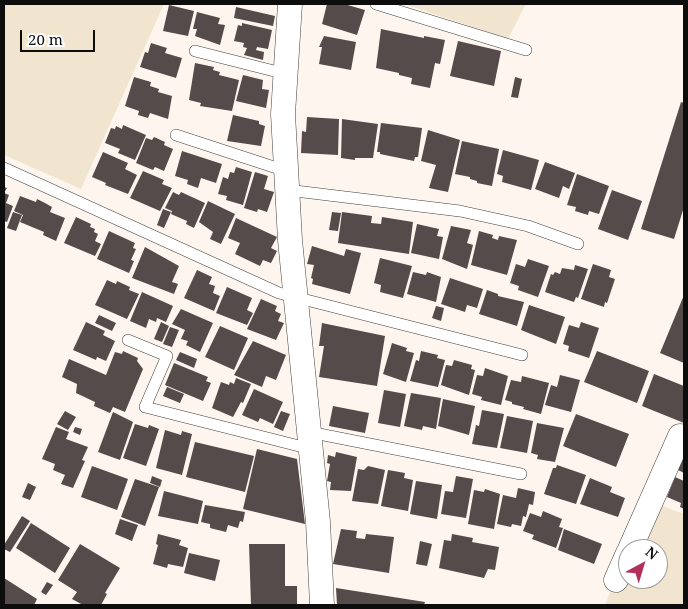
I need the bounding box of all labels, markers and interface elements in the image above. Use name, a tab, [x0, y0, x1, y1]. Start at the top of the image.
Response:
scale bar	[22, 20, 98, 52]
text: 20 m	[28, 29, 63, 49]
north arrow	[618, 539, 668, 589]
text: N	[642, 542, 662, 564]

